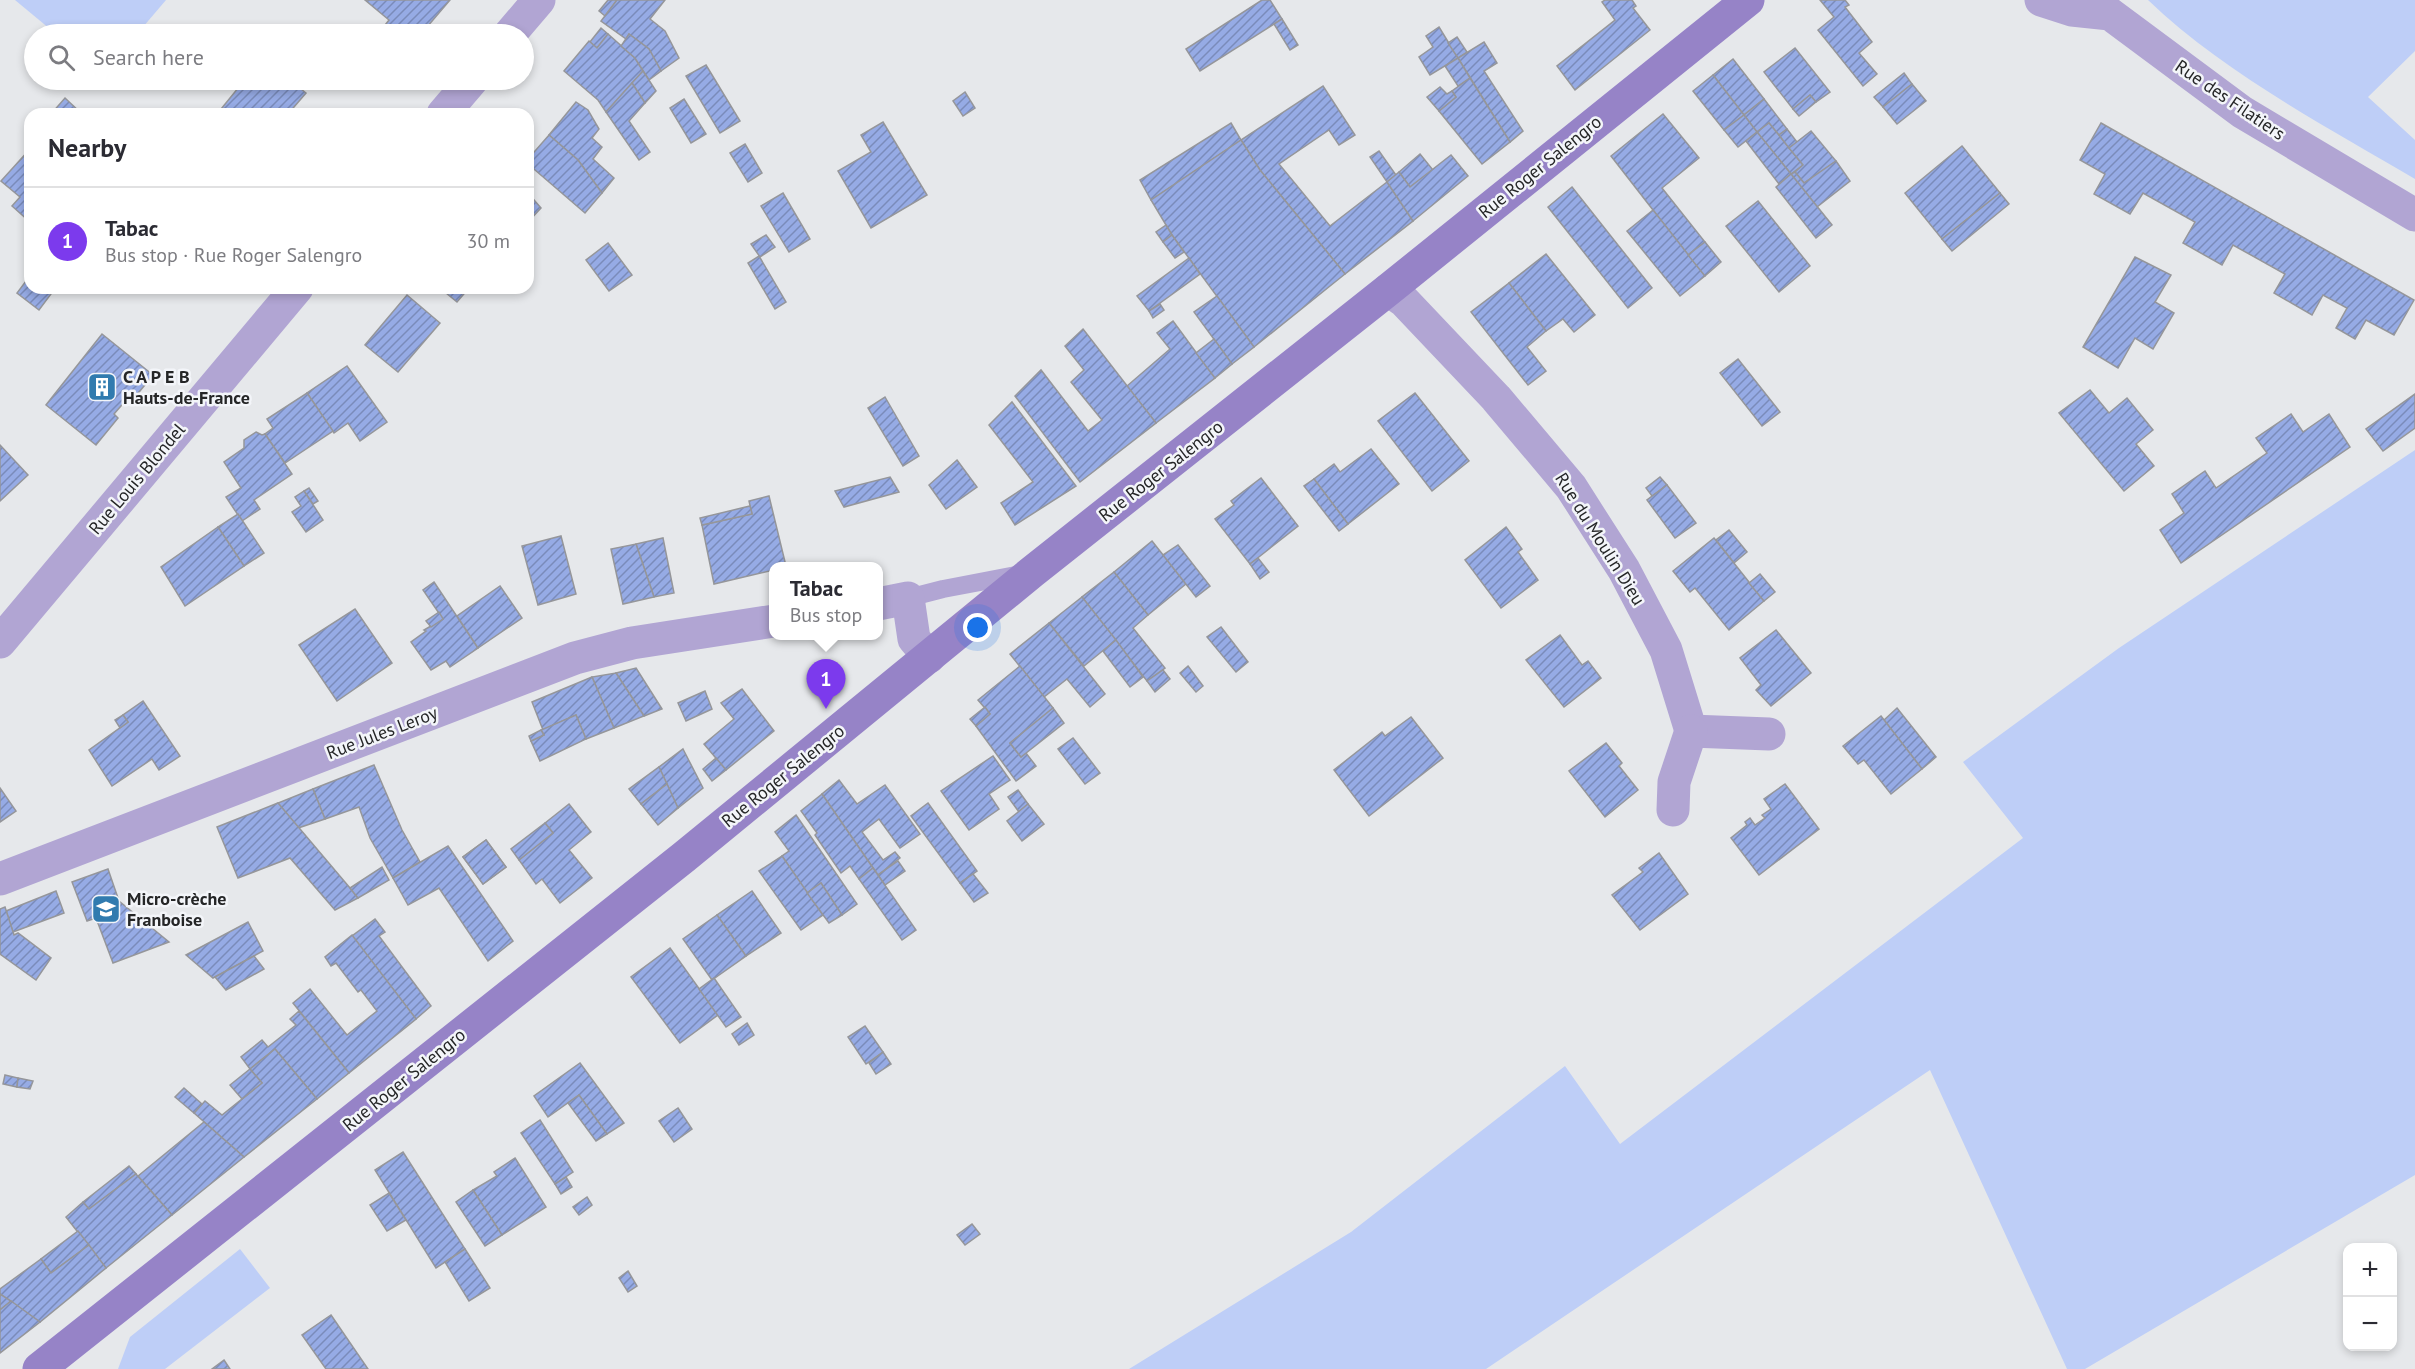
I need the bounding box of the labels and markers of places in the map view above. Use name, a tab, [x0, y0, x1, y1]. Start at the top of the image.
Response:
place label: C A P E B Hauts-de-France	[123, 365, 250, 409]
building icon: C A P E B Hauts-de-France	[86, 371, 118, 403]
pin: 1	[806, 660, 846, 709]
place label: Micro-crèche Franboise	[127, 887, 226, 931]
school or university icon: Micro-crèche Franboise	[90, 893, 122, 925]

